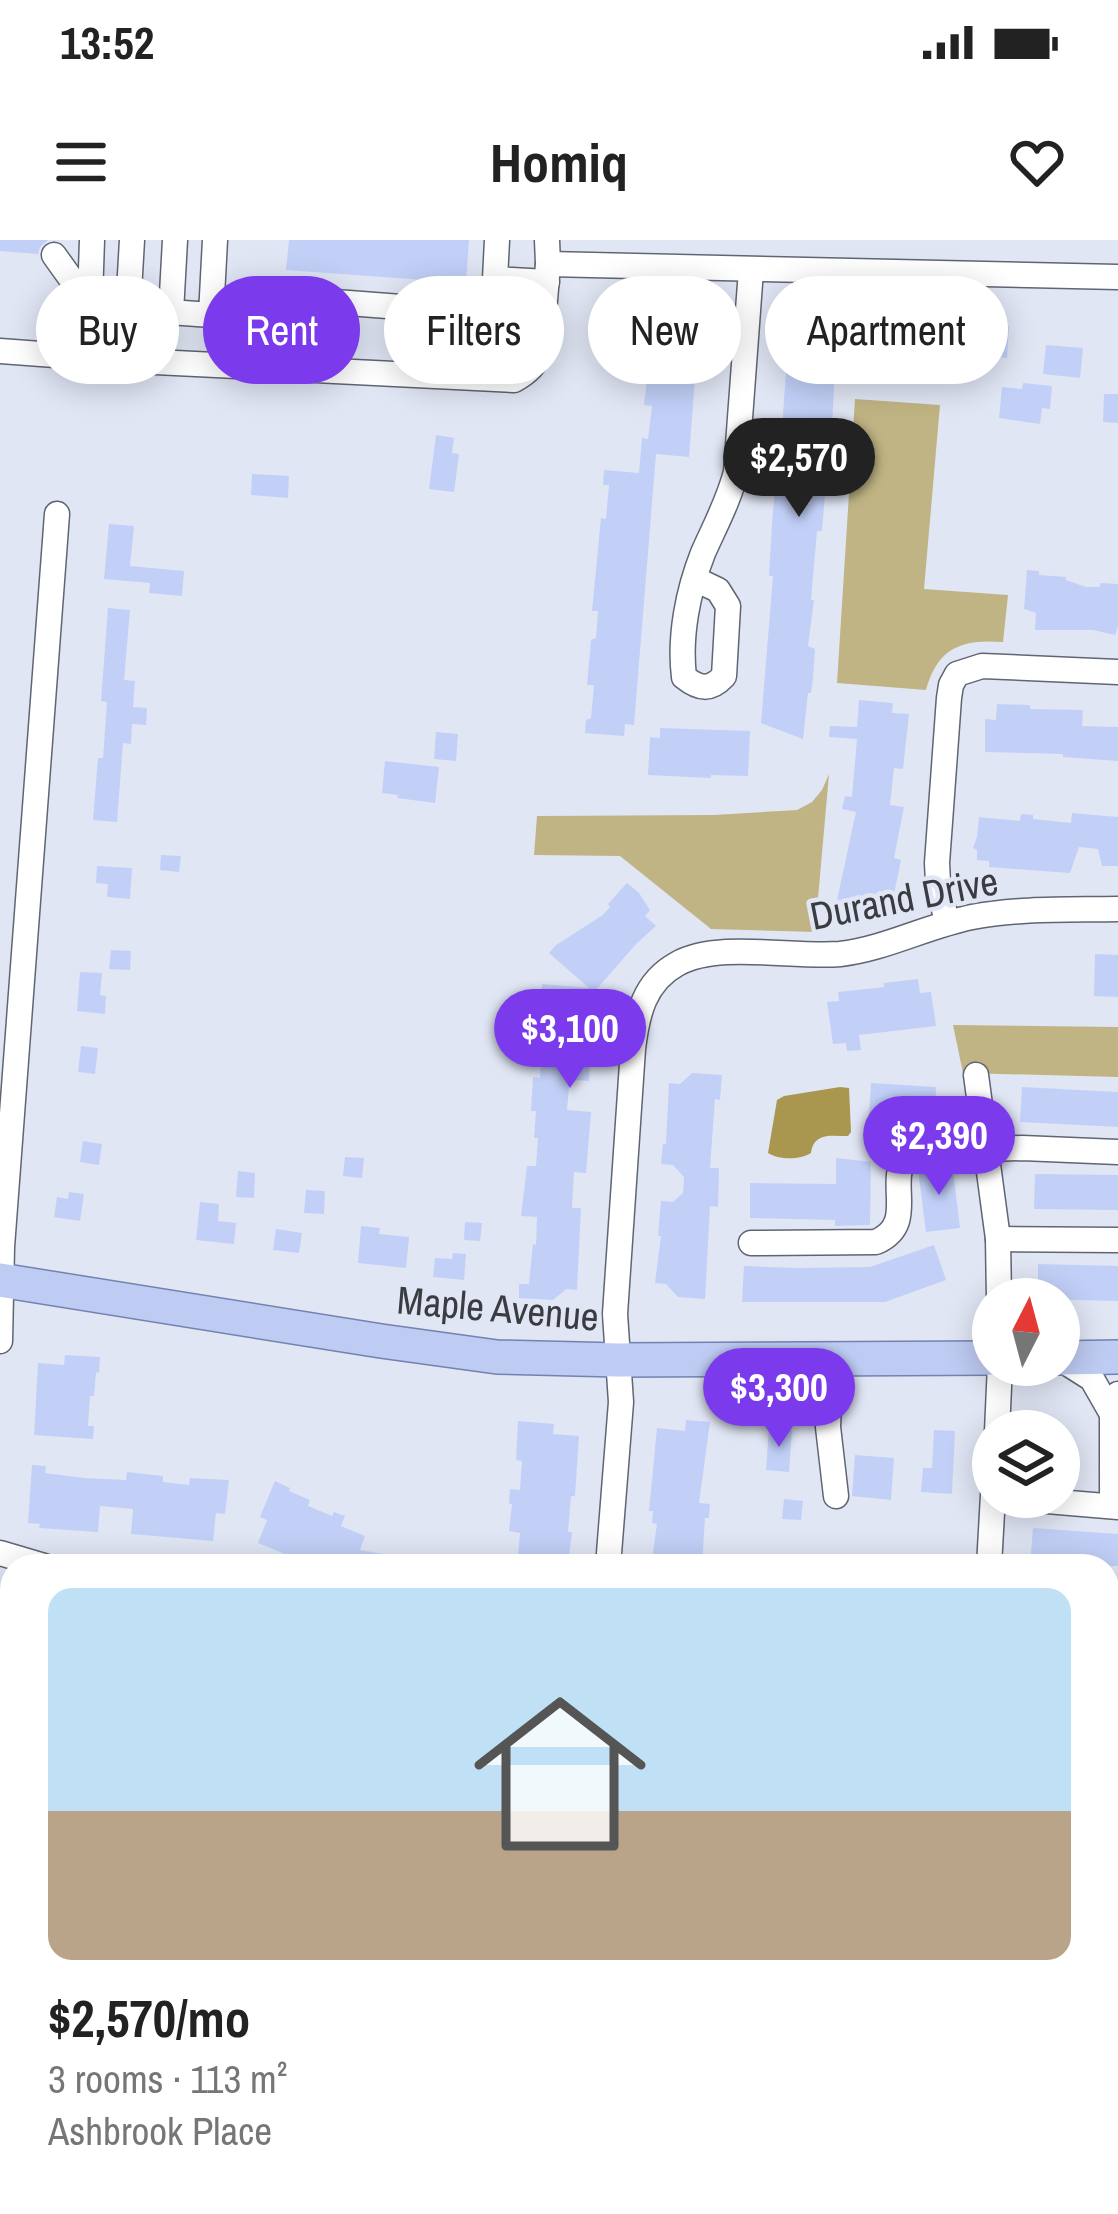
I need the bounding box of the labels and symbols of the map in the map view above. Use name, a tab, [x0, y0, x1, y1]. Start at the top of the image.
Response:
pin: $2,570	[701, 418, 897, 520]
street label: Durand Drive	[806, 854, 1002, 942]
pin: $3,100	[472, 989, 668, 1091]
pin: $2,390	[841, 1096, 1037, 1198]
street label: Maple Avenue	[395, 1273, 601, 1343]
north arrow	[972, 1278, 1080, 1386]
pin: $3,300	[681, 1348, 877, 1450]

